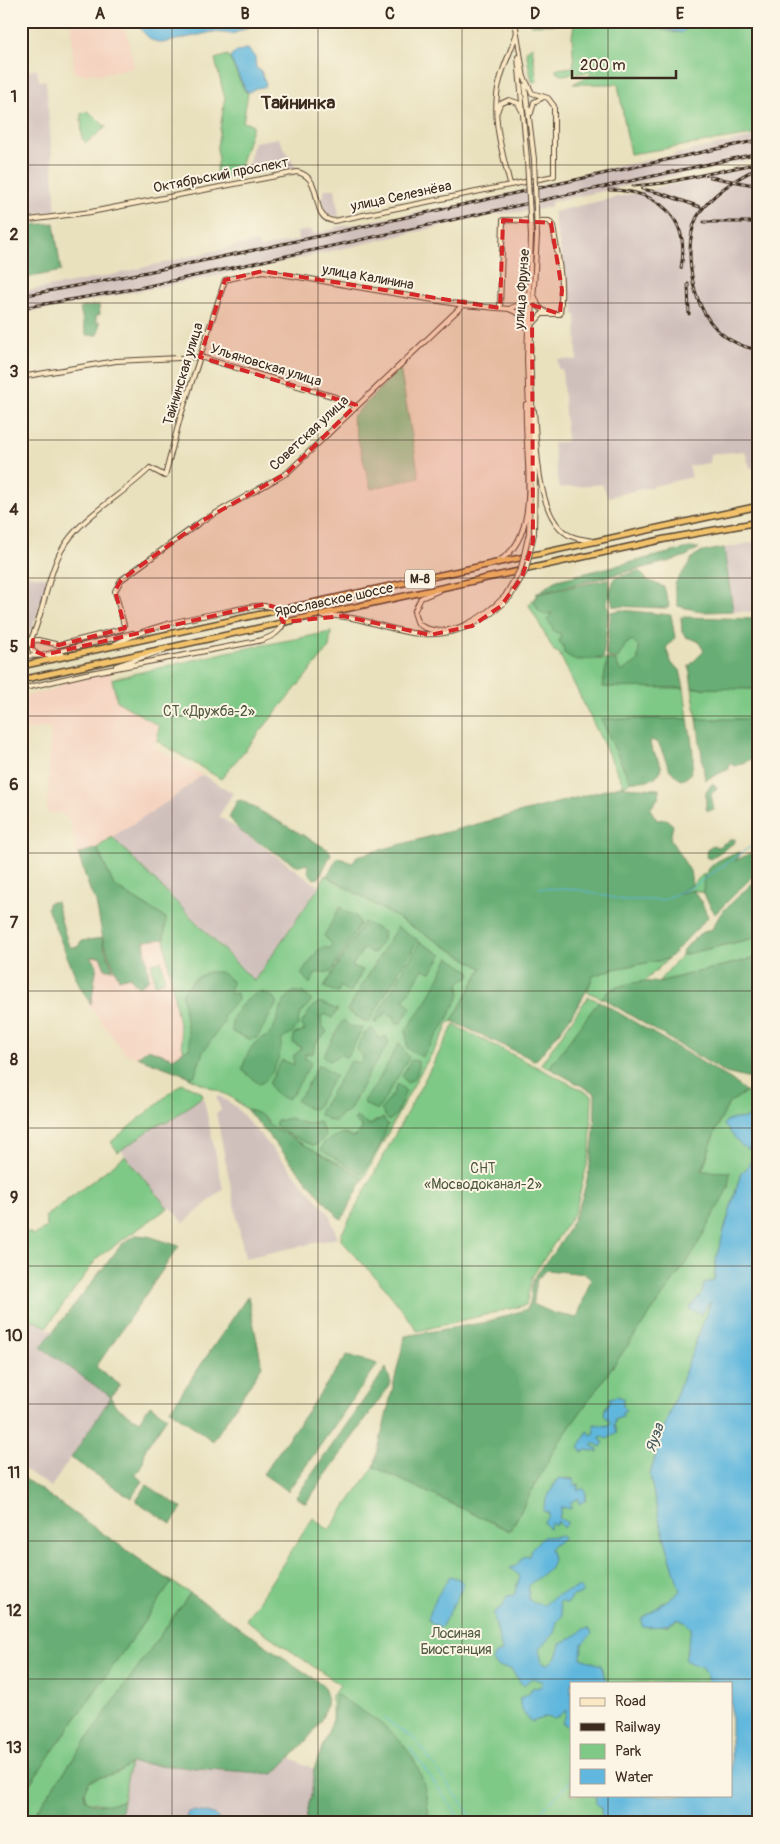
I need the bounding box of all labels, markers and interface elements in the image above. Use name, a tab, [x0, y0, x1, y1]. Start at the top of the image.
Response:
text: A	[95, 4, 106, 24]
text: B	[240, 4, 250, 24]
text: C	[385, 4, 395, 24]
text: D	[530, 4, 540, 24]
text: E	[676, 4, 685, 24]
scale bar	[572, 48, 676, 80]
text: 200 m	[580, 56, 625, 75]
text: 1	[11, 87, 17, 107]
district label: Тайнинка	[260, 91, 335, 115]
street label: Октябрьский проспект	[152, 154, 290, 196]
street label: улица Селезнёва	[348, 177, 453, 215]
text: 2	[10, 225, 19, 245]
street label: улица Фрунзе	[511, 248, 533, 331]
street label: улица Калинина	[320, 260, 415, 293]
street label: Тайнинская улица	[159, 321, 207, 427]
street label: Ульяновская улица	[208, 340, 324, 390]
text: 3	[10, 362, 19, 382]
street label: Советская улица	[266, 392, 352, 474]
text: 4	[9, 500, 19, 520]
road number: М-8	[405, 570, 435, 588]
street label: Ярославское шоссе	[273, 579, 395, 621]
text: 5	[10, 637, 19, 657]
park label: СТ «Дружба-2»	[163, 703, 255, 720]
text: 6	[9, 775, 19, 795]
text: 7	[10, 913, 19, 933]
text: 8	[10, 1050, 18, 1070]
park label: СНТ «Мосводоканал-2»	[424, 1160, 542, 1193]
text: 9	[10, 1188, 18, 1208]
text: 10	[5, 1326, 23, 1346]
water label: Яуза	[641, 1420, 669, 1455]
text: 11	[8, 1463, 20, 1483]
text: 12	[6, 1601, 22, 1621]
park label: Лосиная Биостанция	[420, 1625, 492, 1658]
legend	[570, 1682, 732, 1796]
text: Road	[615, 1692, 646, 1711]
text: Railway	[615, 1718, 661, 1737]
text: 13	[6, 1738, 22, 1758]
text: Park	[615, 1742, 642, 1761]
text: Water	[615, 1768, 654, 1787]

